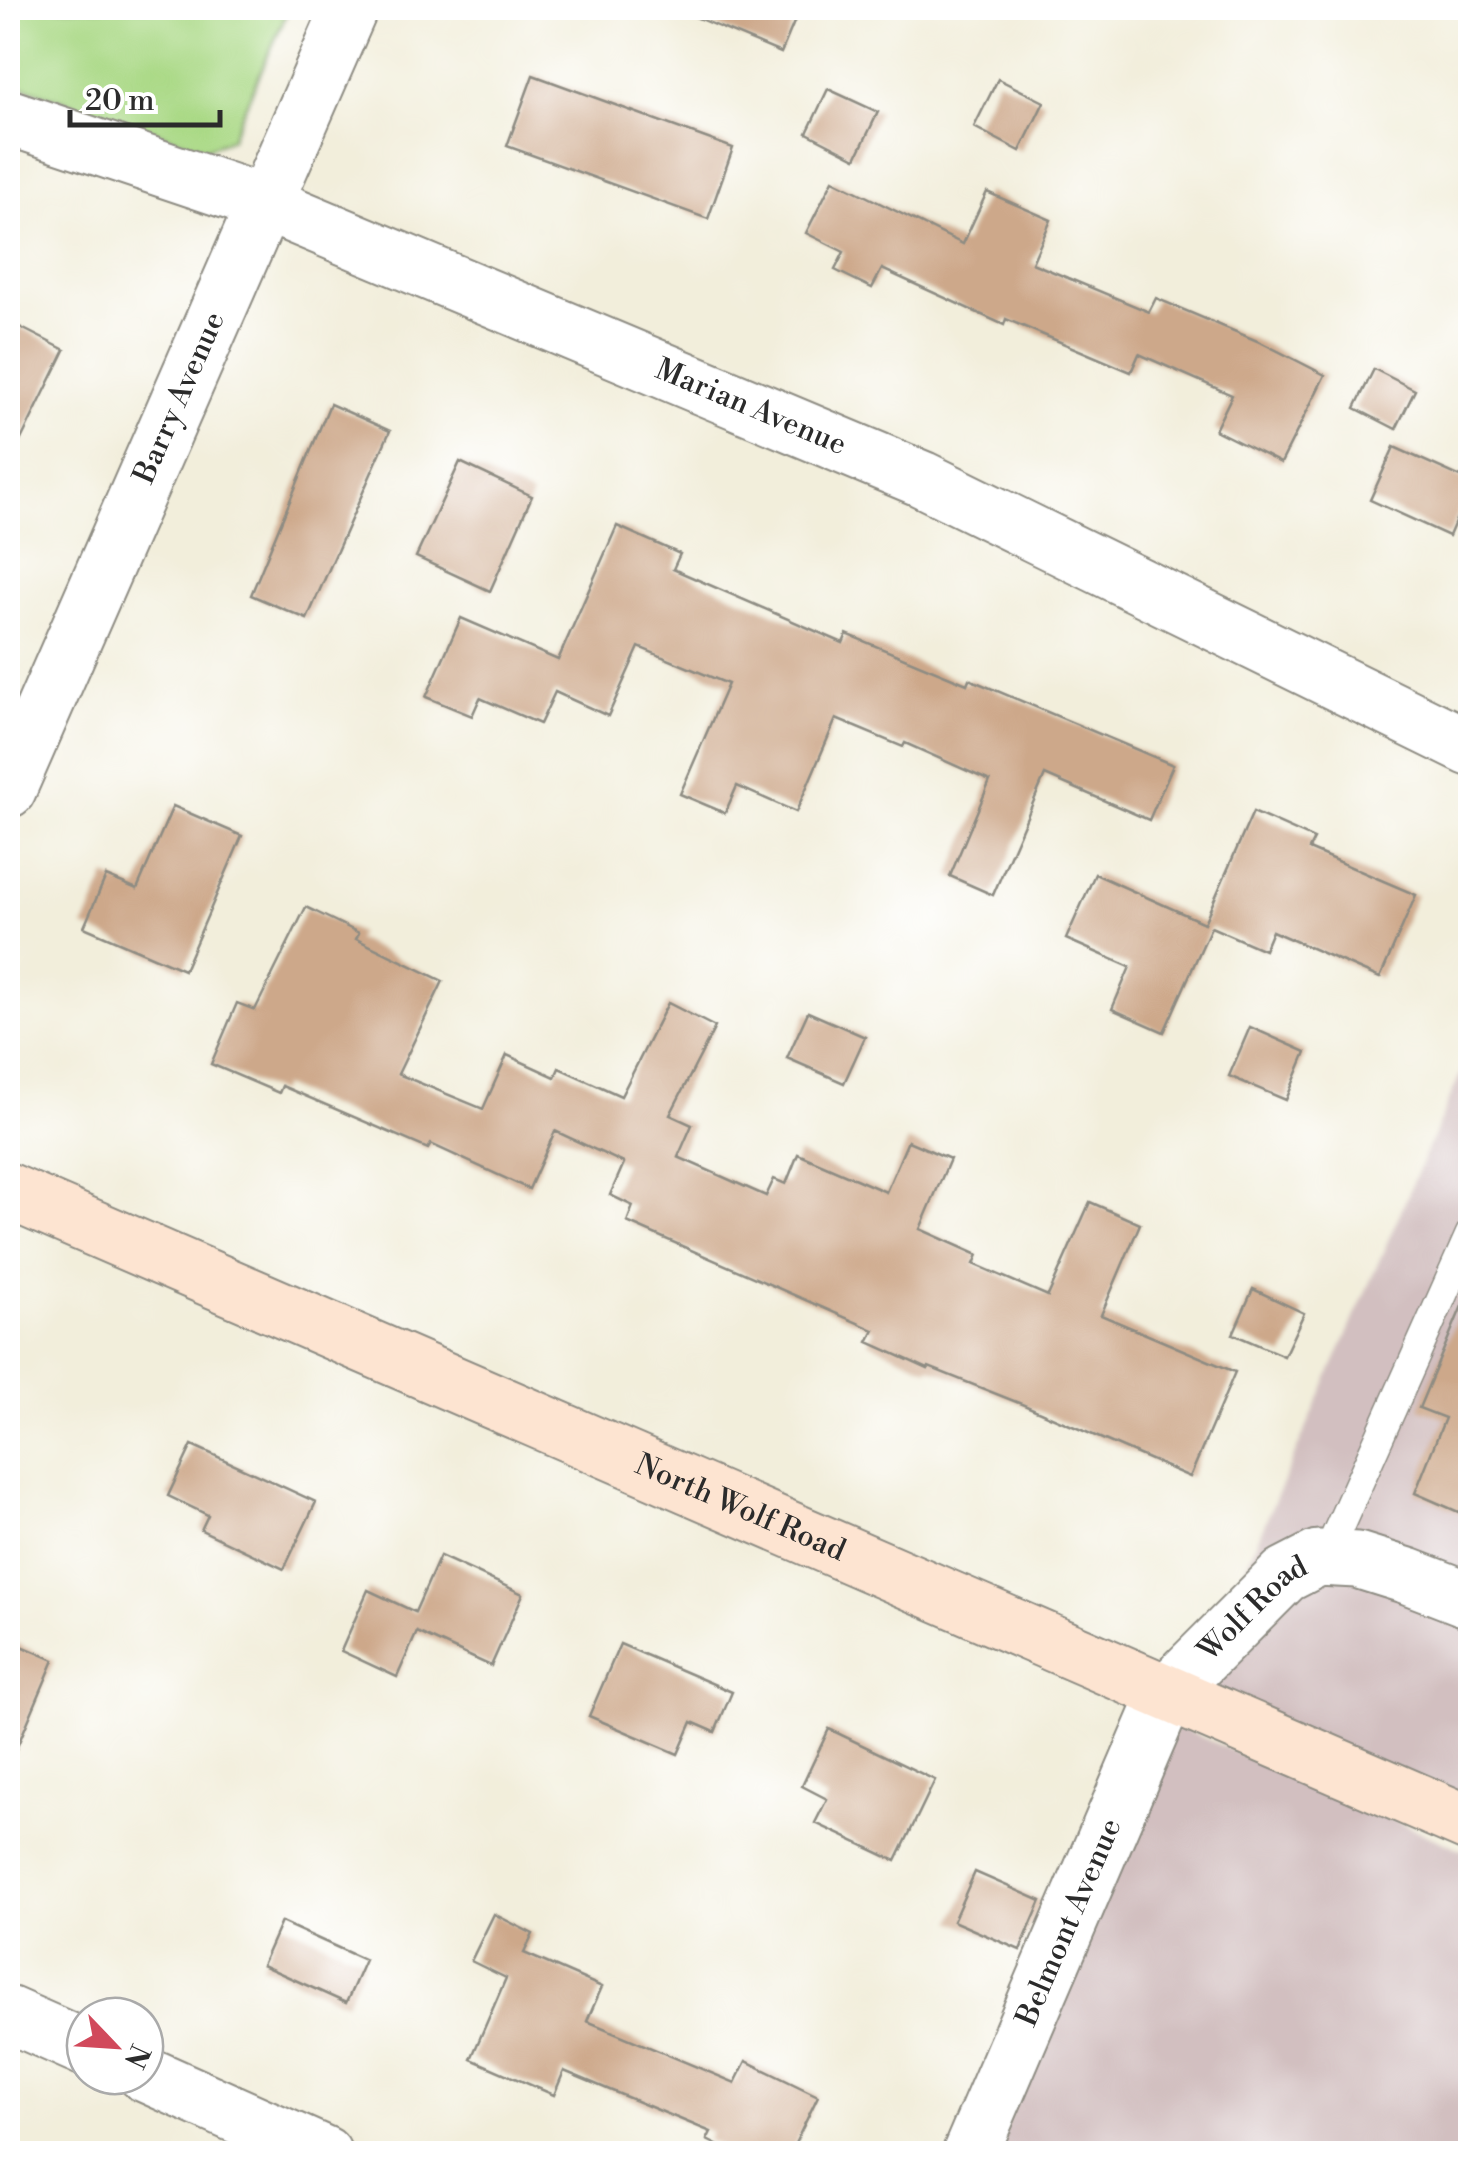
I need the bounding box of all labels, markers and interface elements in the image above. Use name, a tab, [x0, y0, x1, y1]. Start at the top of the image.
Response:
scale bar	[70, 65, 220, 127]
text: 20 m	[85, 82, 154, 120]
street label: Barry Avenue	[125, 306, 234, 490]
street label: Marian Avenue	[650, 350, 852, 464]
street label: North Wolf Road	[629, 1446, 851, 1570]
street label: Wolf Road	[1190, 1548, 1314, 1670]
street label: Belmont Avenue	[1008, 1813, 1130, 2033]
north arrow	[65, 1996, 165, 2096]
text: N	[116, 2038, 157, 2073]

